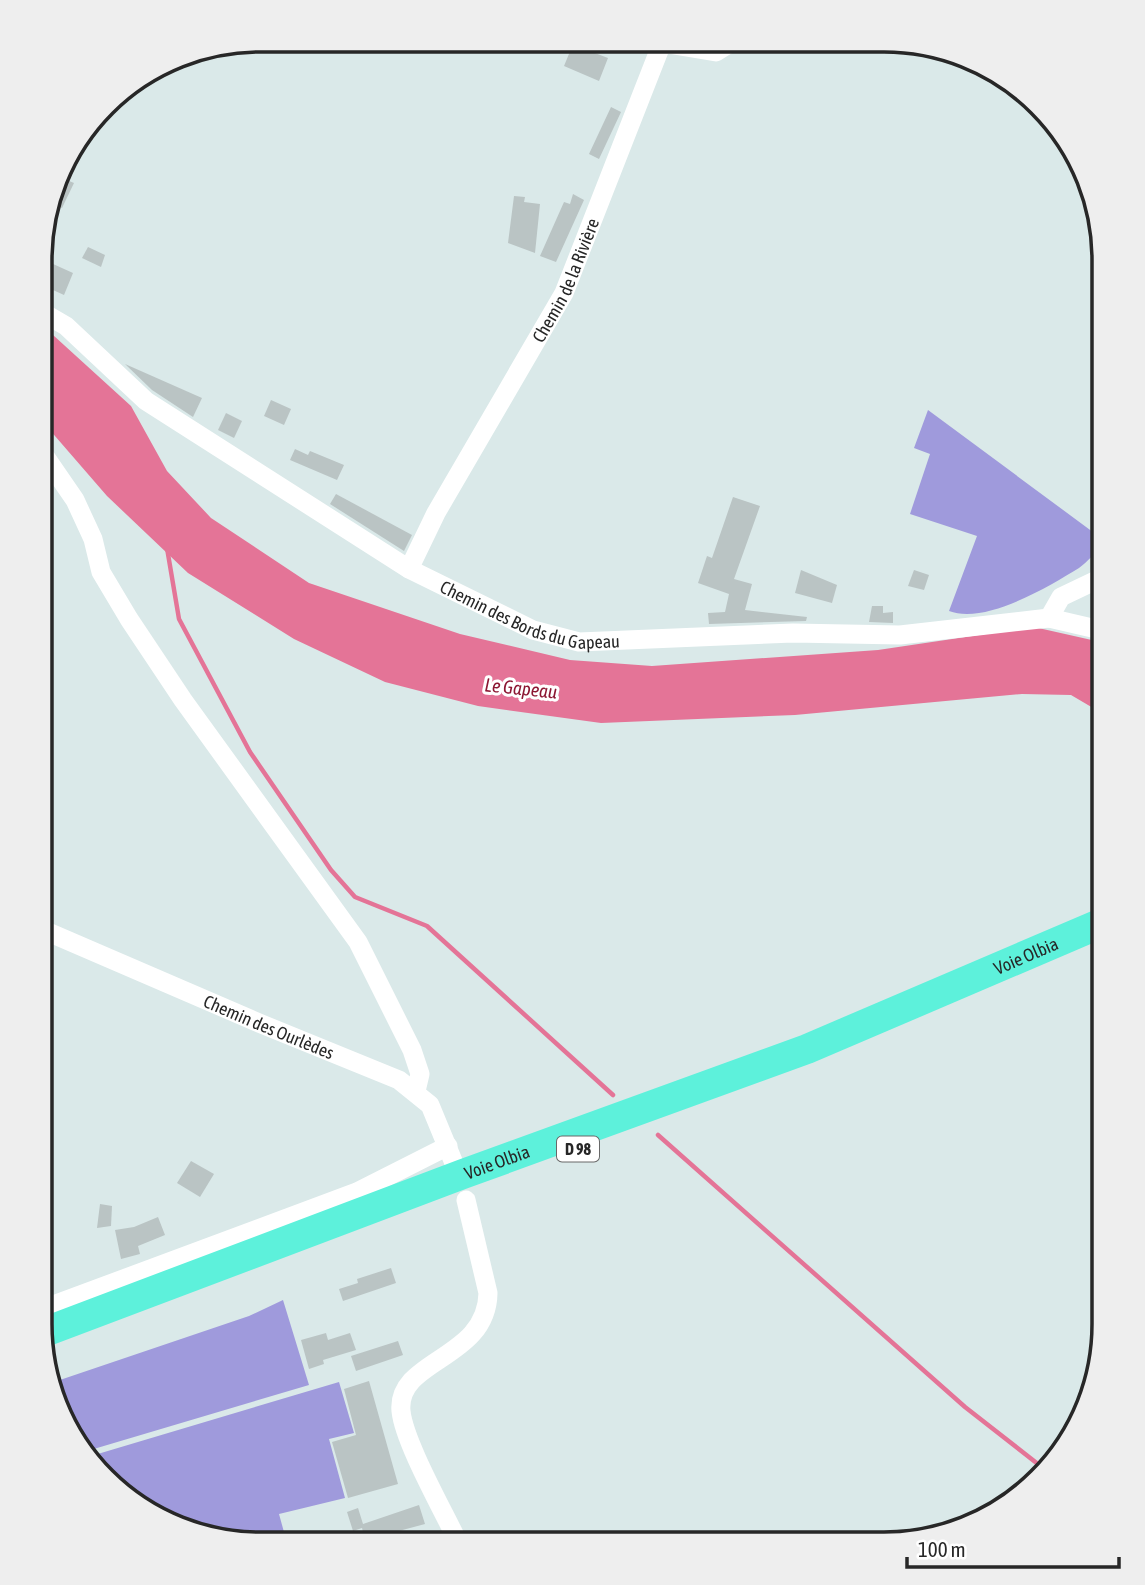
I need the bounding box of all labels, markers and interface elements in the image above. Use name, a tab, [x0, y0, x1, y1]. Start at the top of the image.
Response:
street label: Chemin de la Rivière	[527, 215, 603, 346]
street label: Chemin des Bords du Gapeau	[437, 576, 620, 653]
water label: Le Gapeau	[484, 673, 558, 703]
street label: Voie Olbia	[990, 932, 1061, 978]
street label: Chemin des Ourlèdes	[201, 990, 337, 1063]
road number: D 98	[557, 1136, 599, 1162]
street label: Voie Olbia	[461, 1140, 532, 1183]
scale bar	[907, 1526, 1119, 1570]
text: 100 m	[918, 1537, 966, 1561]

